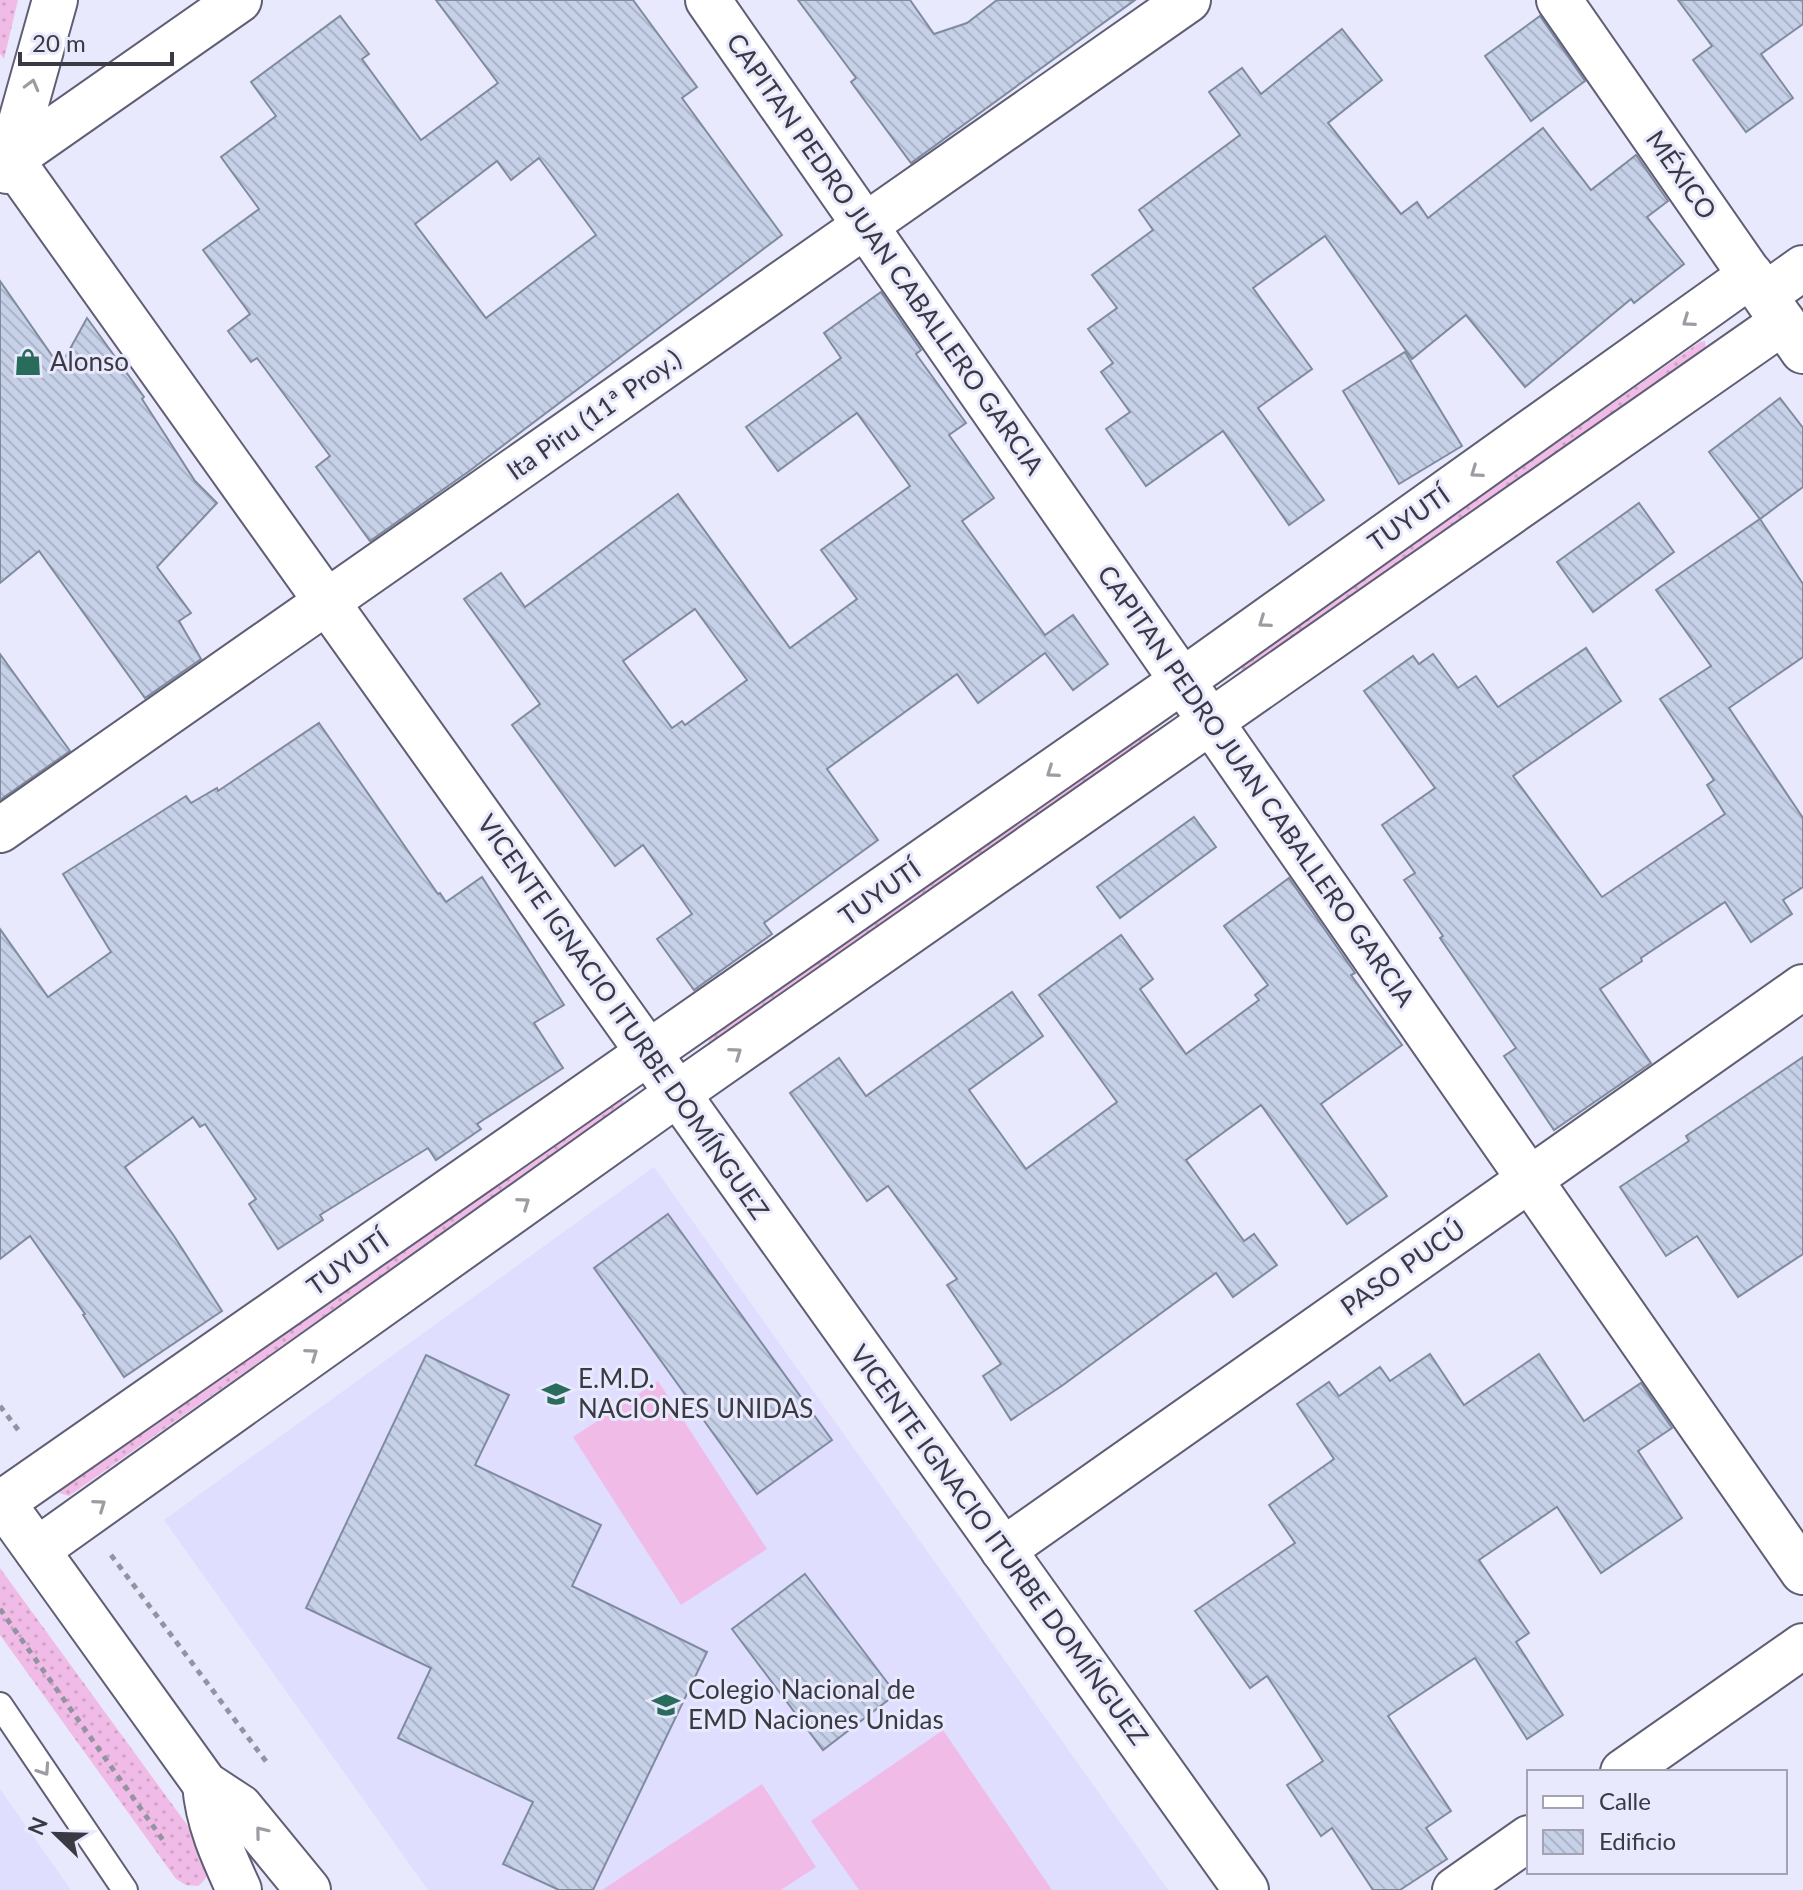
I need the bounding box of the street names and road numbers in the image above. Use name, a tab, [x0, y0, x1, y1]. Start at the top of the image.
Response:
street label: CAPITAN PEDRO JUAN CABALLERO GARCIA	[720, 26, 1052, 481]
street label: MÉXICO	[1640, 124, 1724, 225]
street label: Ita Piru (11ª Proy.)	[500, 342, 687, 486]
street label: TUYUTÍ	[1361, 478, 1457, 558]
street label: CAPITAN PEDRO JUAN CABALLERO GARCIA	[1091, 558, 1423, 1013]
street label: VICENTE IGNACIO ITURBE DOMÍNGUEZ	[471, 808, 776, 1225]
street label: TUYUTÍ	[832, 852, 928, 932]
street label: PASO PUCÚ	[1334, 1213, 1471, 1322]
street label: TUYUTÍ	[300, 1222, 396, 1302]
street label: VICENTE IGNACIO ITURBE DOMÍNGUEZ	[844, 1338, 1156, 1751]

